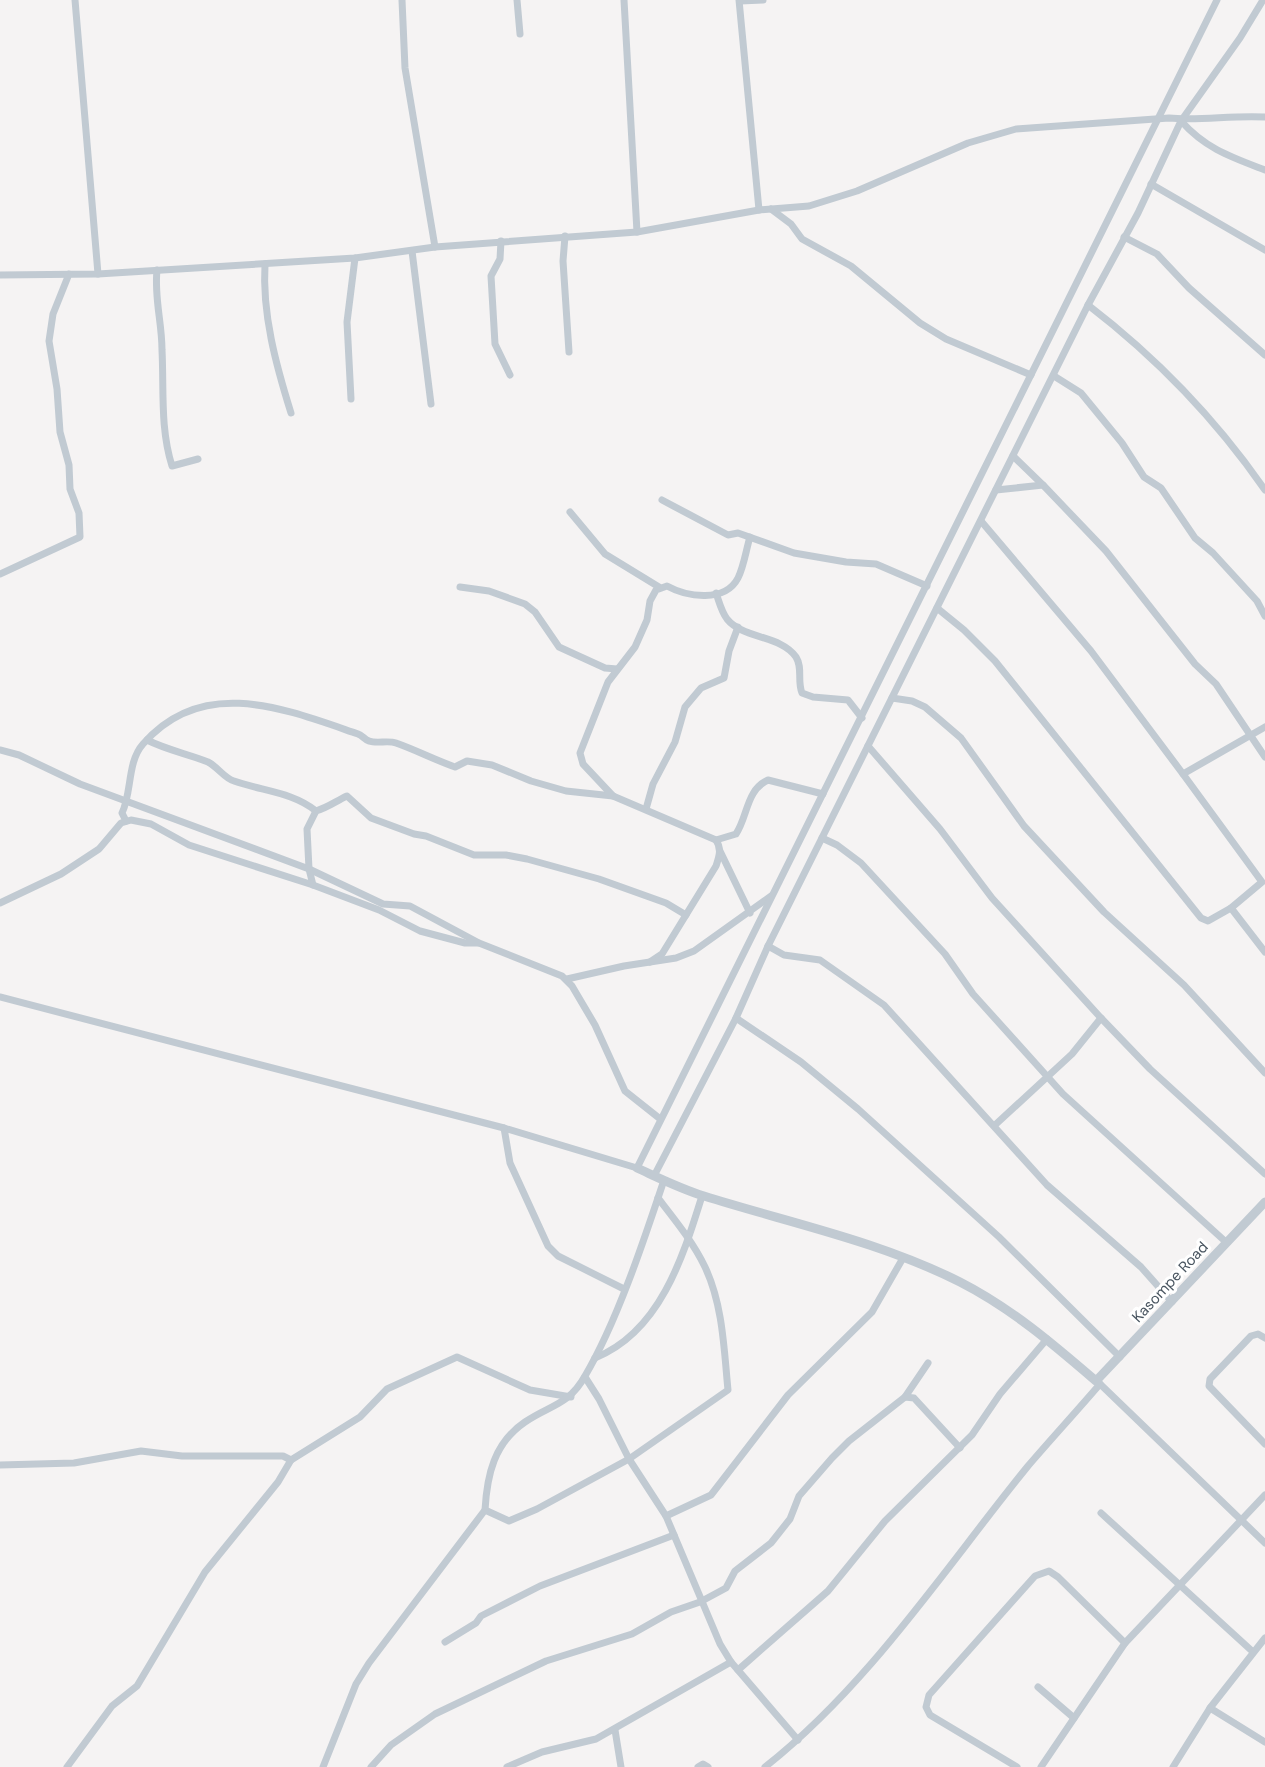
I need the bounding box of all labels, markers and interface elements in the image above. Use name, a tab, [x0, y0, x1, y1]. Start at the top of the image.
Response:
street label: Kasompe Road	[1127, 1237, 1213, 1327]

